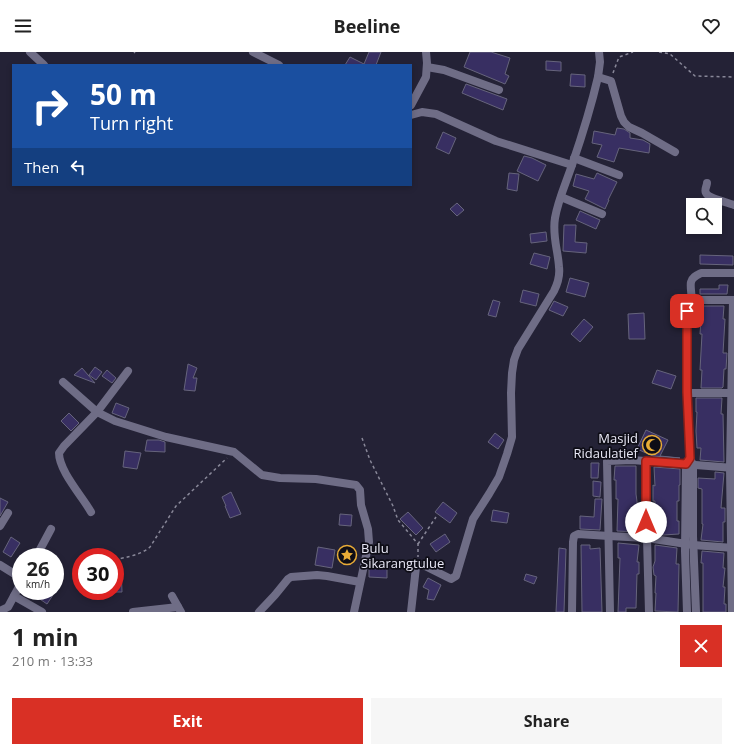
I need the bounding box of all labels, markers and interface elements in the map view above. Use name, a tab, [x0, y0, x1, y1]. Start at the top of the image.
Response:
text: Beeline	[334, 14, 400, 38]
icon: menu	[12, 15, 34, 37]
icon: heart	[700, 15, 722, 37]
text: 50 m	[90, 75, 157, 113]
icon: right	[24, 80, 76, 132]
text: Turn right	[90, 111, 173, 135]
icon: left	[67, 156, 89, 178]
text: Then	[24, 157, 59, 177]
map controls	[686, 198, 722, 234]
button: search	[686, 198, 722, 234]
pin	[670, 294, 704, 328]
icon: arrive	[676, 300, 698, 322]
place label: Masjid Ridaulatief	[573, 429, 639, 462]
mosque icon: Masjid Ridaulatief	[641, 434, 663, 456]
position arrow	[625, 501, 667, 543]
place label: Bulu Sikarangtulue	[361, 539, 444, 572]
place icon: Bulu Sikarangtulue	[336, 544, 358, 566]
speed limit sign: 30	[72, 548, 124, 600]
text: 26	[27, 555, 49, 582]
text: km/h	[26, 577, 50, 591]
text: 1 min	[12, 620, 79, 653]
button: close	[680, 625, 722, 667]
text: 210 m · 13:33	[12, 652, 93, 670]
button: Exit	[12, 698, 363, 744]
button: Share	[371, 698, 722, 744]

